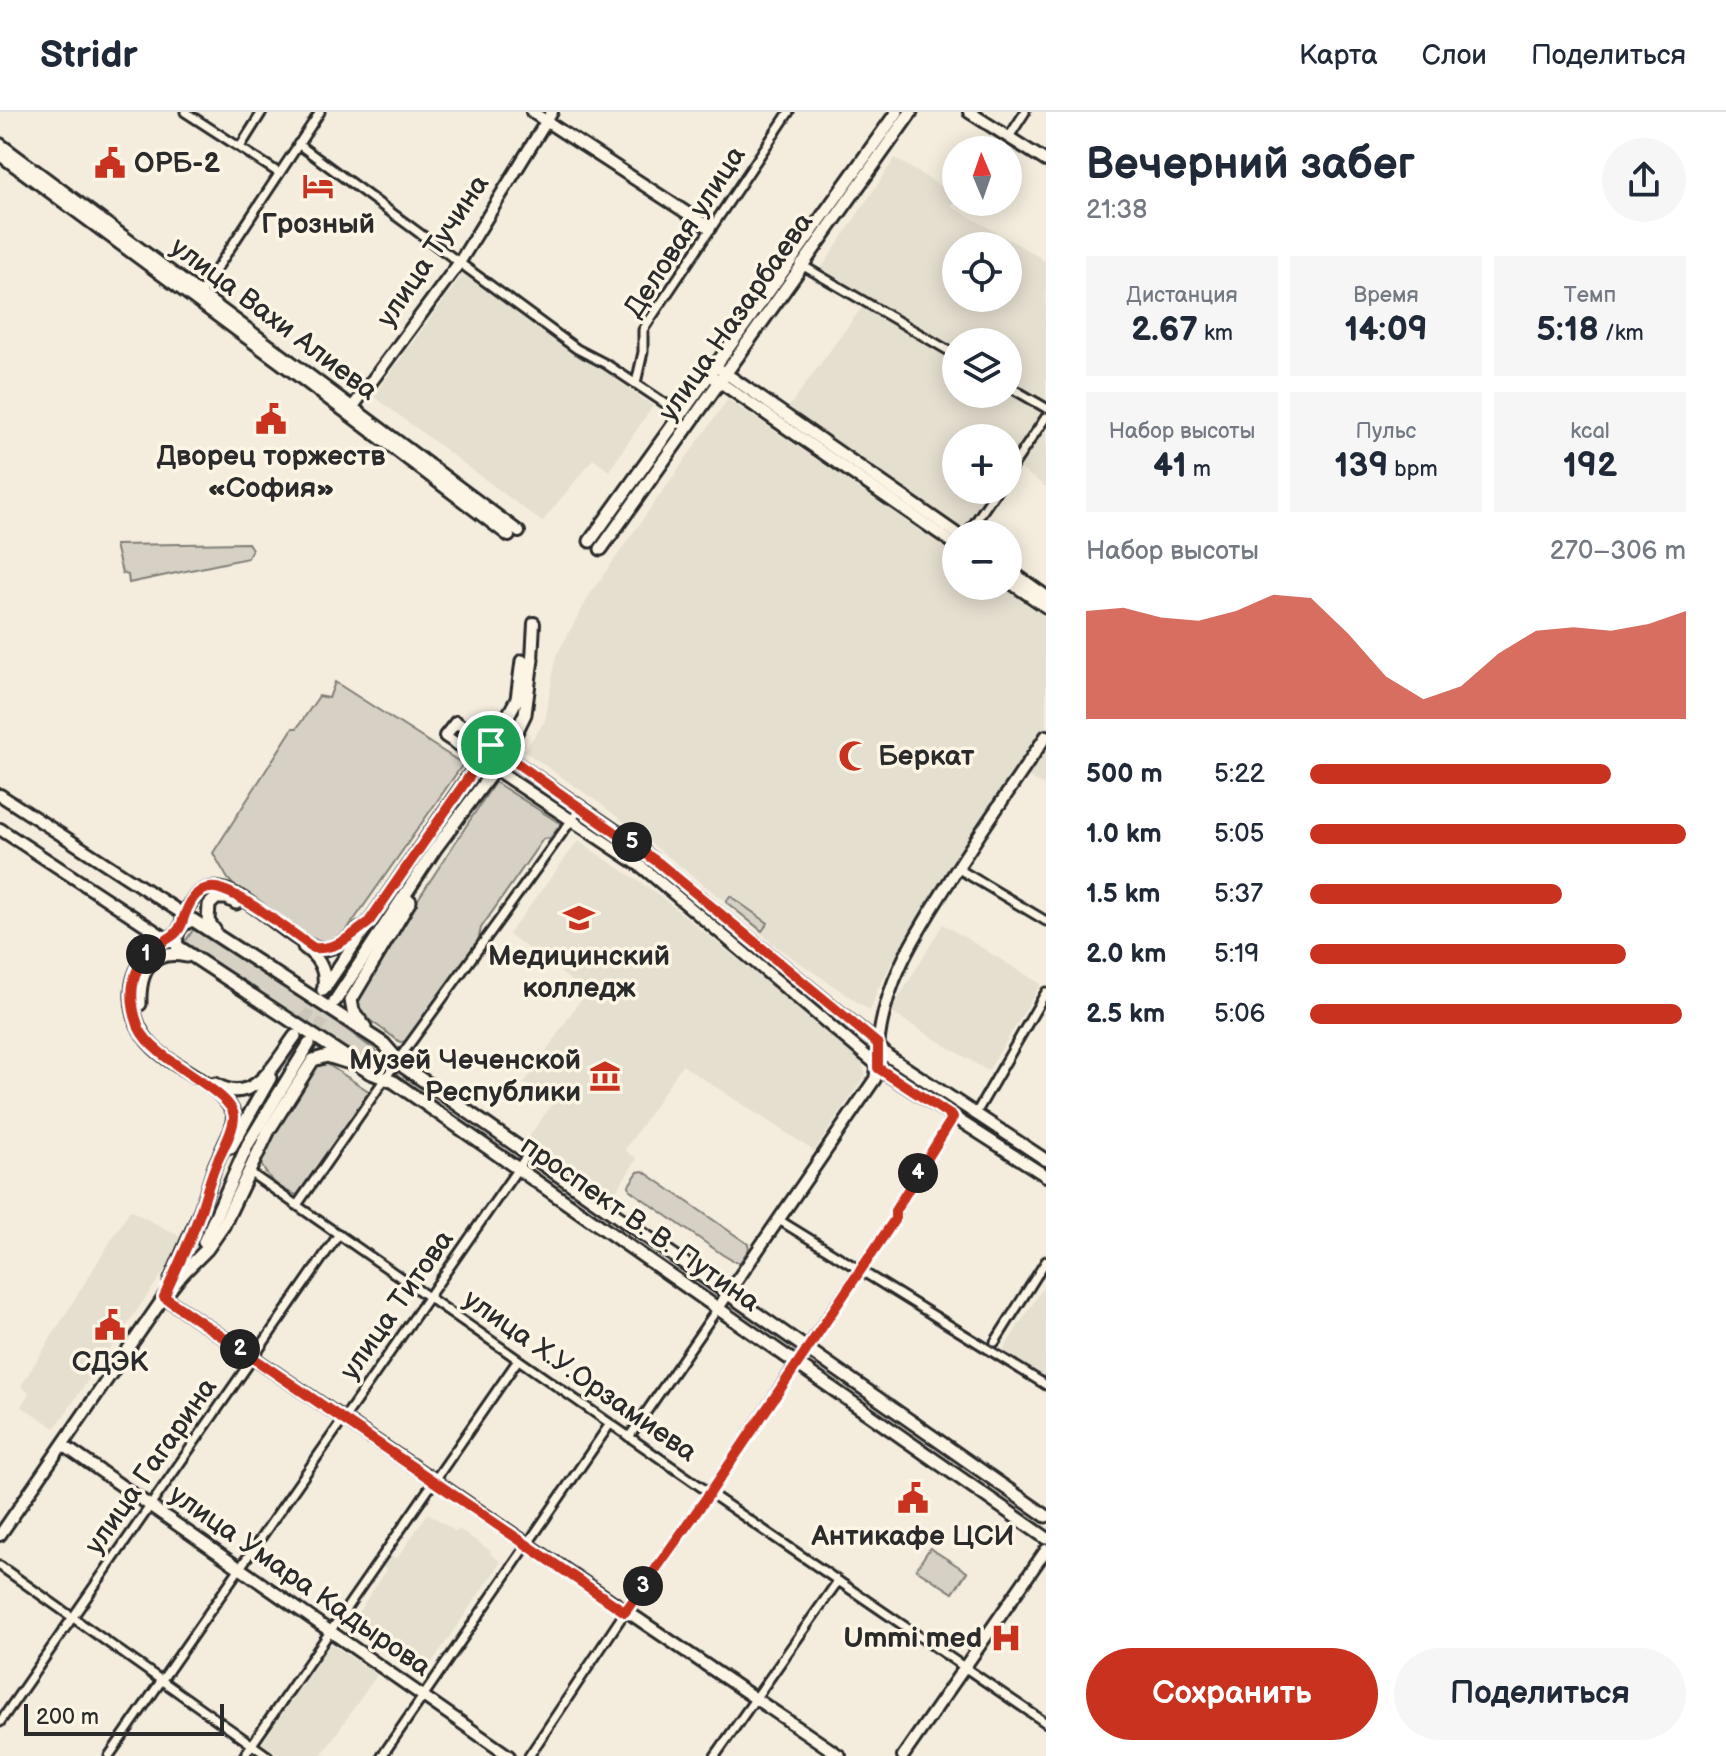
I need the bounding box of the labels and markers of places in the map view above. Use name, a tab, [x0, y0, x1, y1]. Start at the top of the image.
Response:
public building icon: ОРБ-2	[93, 146, 127, 180]
place label: ОРБ-2	[134, 147, 221, 180]
hotel icon: Грозный	[301, 169, 335, 203]
place label: Грозный	[261, 208, 375, 241]
public building icon: Дворец торжеств «София»	[254, 402, 288, 436]
place label: Дворец торжеств «София»	[156, 440, 386, 505]
pin	[457, 711, 525, 779]
mosque icon: Беркат	[837, 739, 871, 773]
place label: Беркат	[878, 740, 975, 773]
pin: 5	[612, 822, 652, 862]
school or university icon: Медицинский колледж	[562, 901, 596, 935]
pin: 1	[126, 934, 166, 974]
place label: Медицинский колледж	[488, 940, 670, 1005]
place label: Музей Чеченской Республики	[349, 1044, 581, 1109]
museum icon: Музей Чеченской Республики	[588, 1059, 622, 1093]
pin: 4	[898, 1153, 938, 1193]
public building icon: СДЭК	[93, 1308, 127, 1342]
pin: 2	[220, 1329, 260, 1369]
place label: СДЭК	[72, 1346, 148, 1379]
public building icon: Антикафе ЦСИ	[896, 1481, 930, 1515]
place label: Антикафе ЦСИ	[811, 1520, 1014, 1553]
pin: 3	[623, 1566, 663, 1606]
hospital icon: Ummi med	[989, 1621, 1023, 1655]
place label: Ummi med	[844, 1622, 982, 1655]

